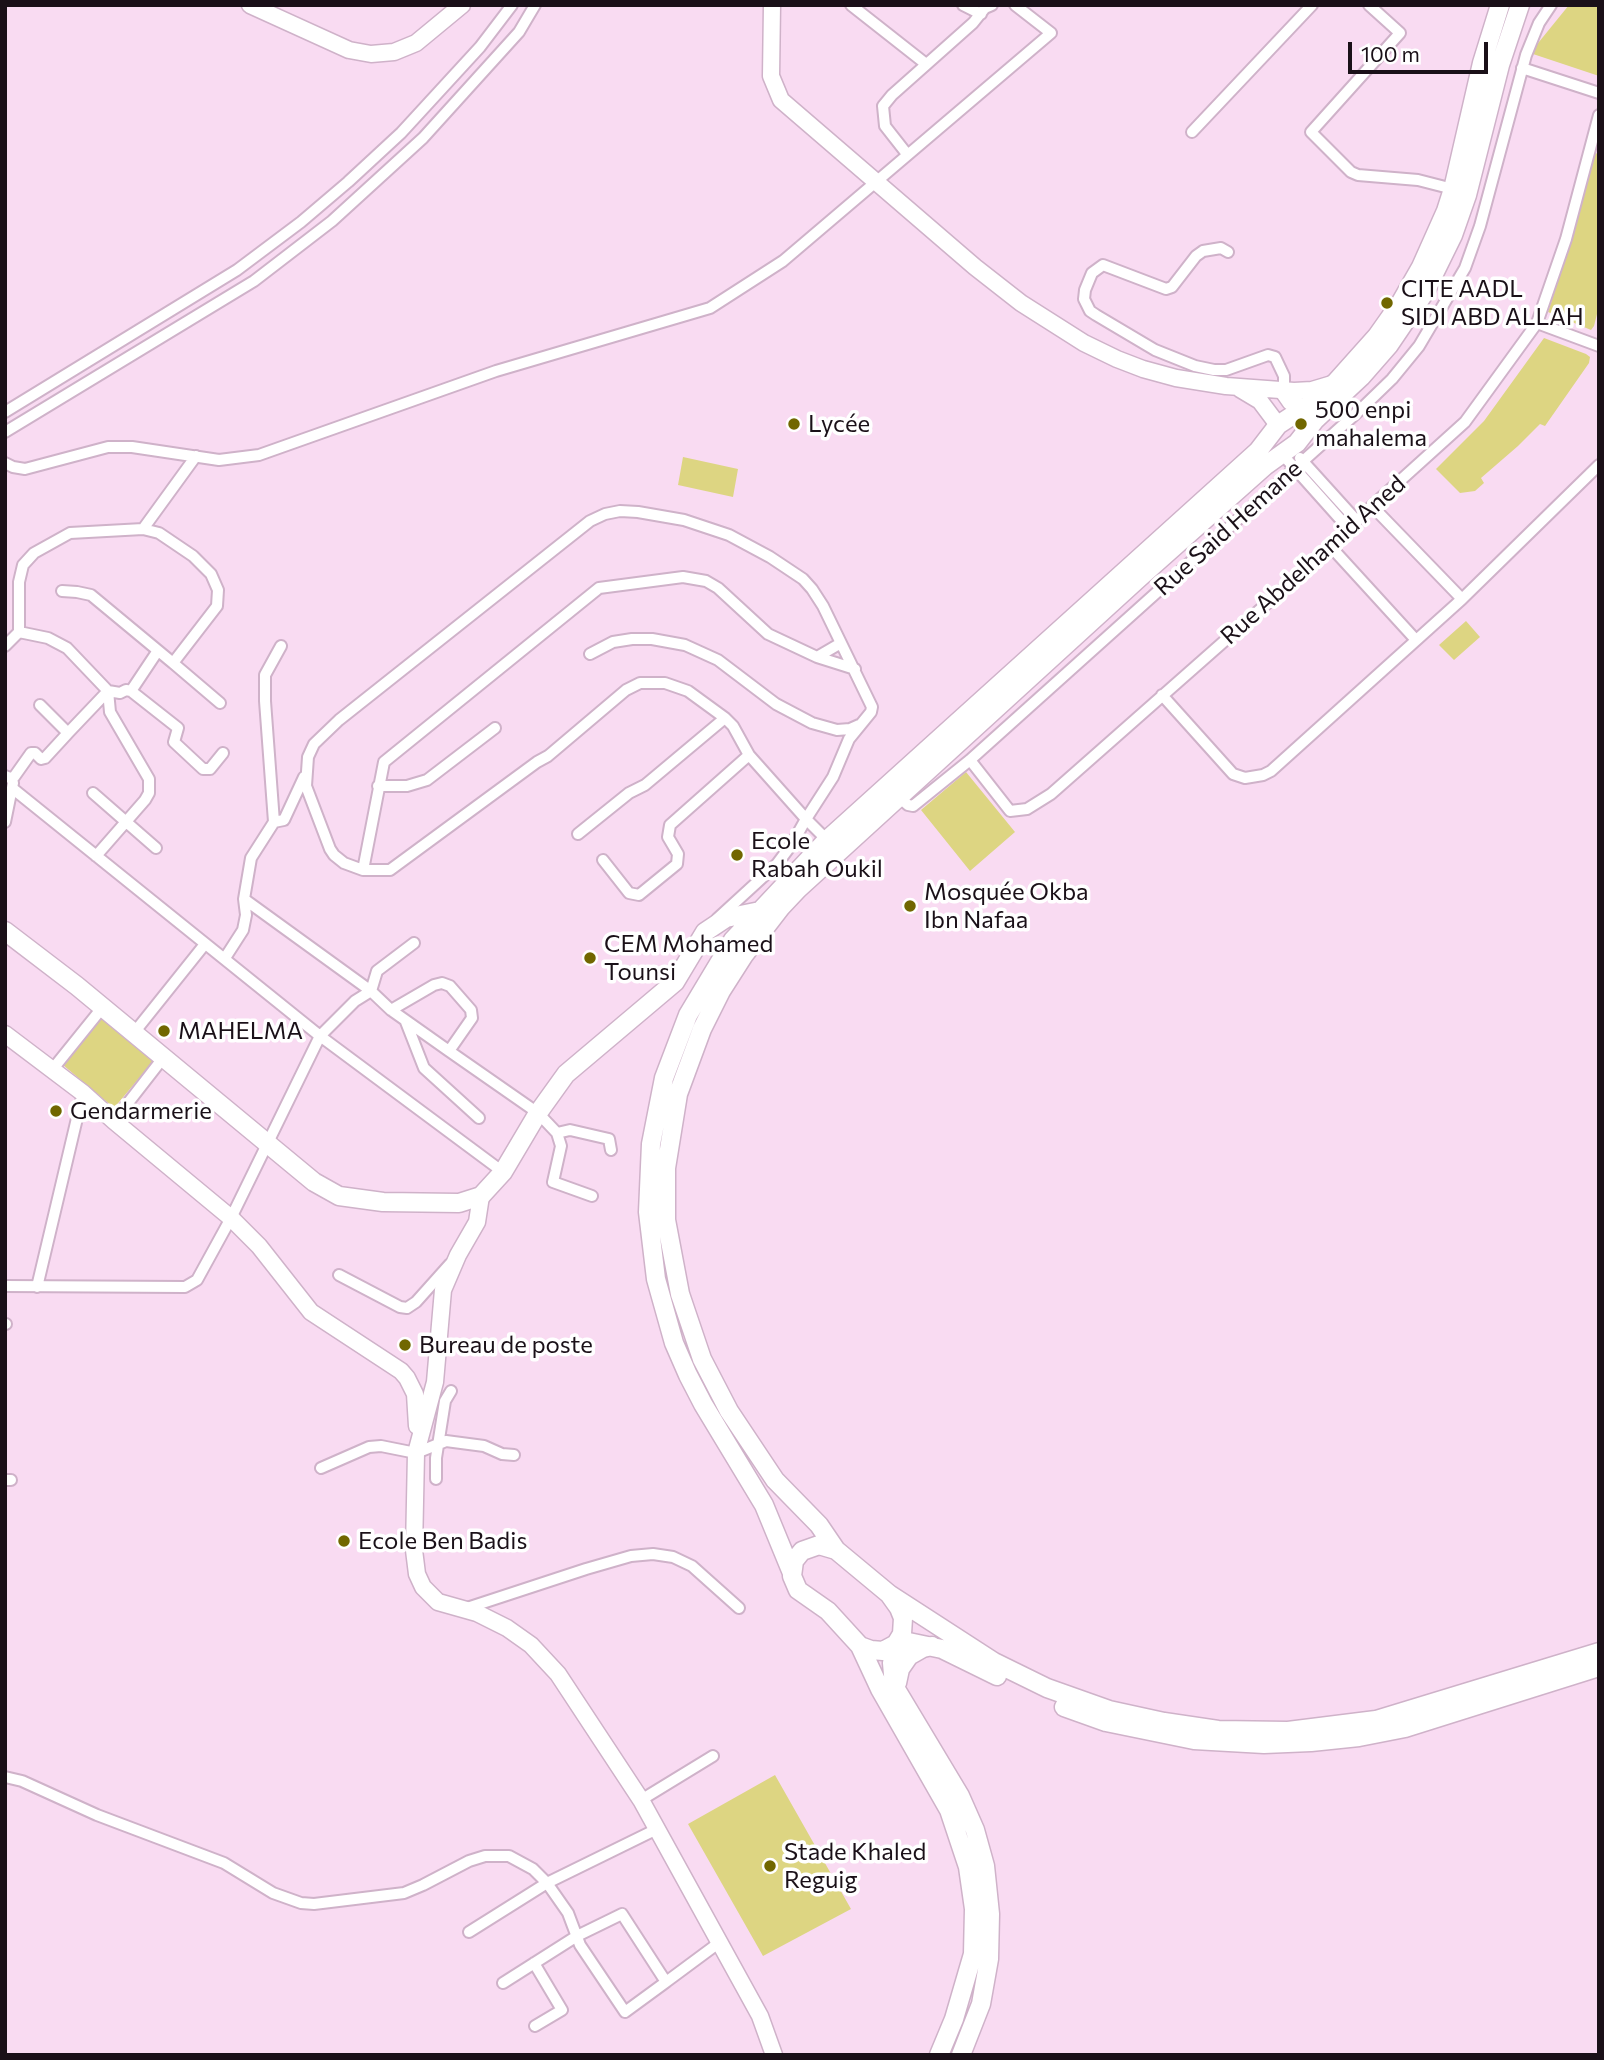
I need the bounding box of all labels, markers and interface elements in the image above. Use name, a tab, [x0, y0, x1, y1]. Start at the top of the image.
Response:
scale bar	[1352, 28, 1492, 72]
text: 100 m	[1361, 41, 1420, 66]
place label: CITE AADL SIDI ABD ALLAH	[1401, 275, 1584, 331]
marker: CITE AADL SIDI ABD ALLAH	[1379, 295, 1395, 311]
place label: 500 enpi mahalema	[1315, 396, 1427, 452]
place label: Lycée	[808, 410, 870, 438]
marker: Lycée	[786, 416, 802, 432]
marker: 500 enpi mahalema	[1293, 416, 1309, 432]
street label: Rue Said Hemane	[1148, 454, 1308, 602]
street label: Rue Abdelhamid Aned	[1215, 469, 1411, 651]
place label: Ecole Rabah Oukil	[751, 827, 883, 883]
marker: Ecole Rabah Oukil	[729, 847, 745, 863]
place label: Mosquée Okba Ibn Nafaa	[924, 878, 1089, 934]
marker: Mosquée Okba Ibn Nafaa	[902, 898, 918, 914]
place label: CEM Mohamed Tounsi	[604, 930, 773, 986]
marker: CEM Mohamed Tounsi	[582, 950, 598, 966]
place label: MAHELMA	[178, 1017, 303, 1045]
marker: MAHELMA	[156, 1023, 172, 1039]
place label: Gendarmerie	[70, 1097, 212, 1125]
marker: Gendarmerie	[48, 1103, 64, 1119]
place label: Bureau de poste	[419, 1331, 593, 1359]
marker: Bureau de poste	[397, 1337, 413, 1353]
place label: Ecole Ben Badis	[358, 1527, 527, 1555]
marker: Ecole Ben Badis	[336, 1533, 352, 1549]
place label: Stade Khaled Reguig	[784, 1838, 926, 1894]
marker: Stade Khaled Reguig	[762, 1858, 778, 1874]

